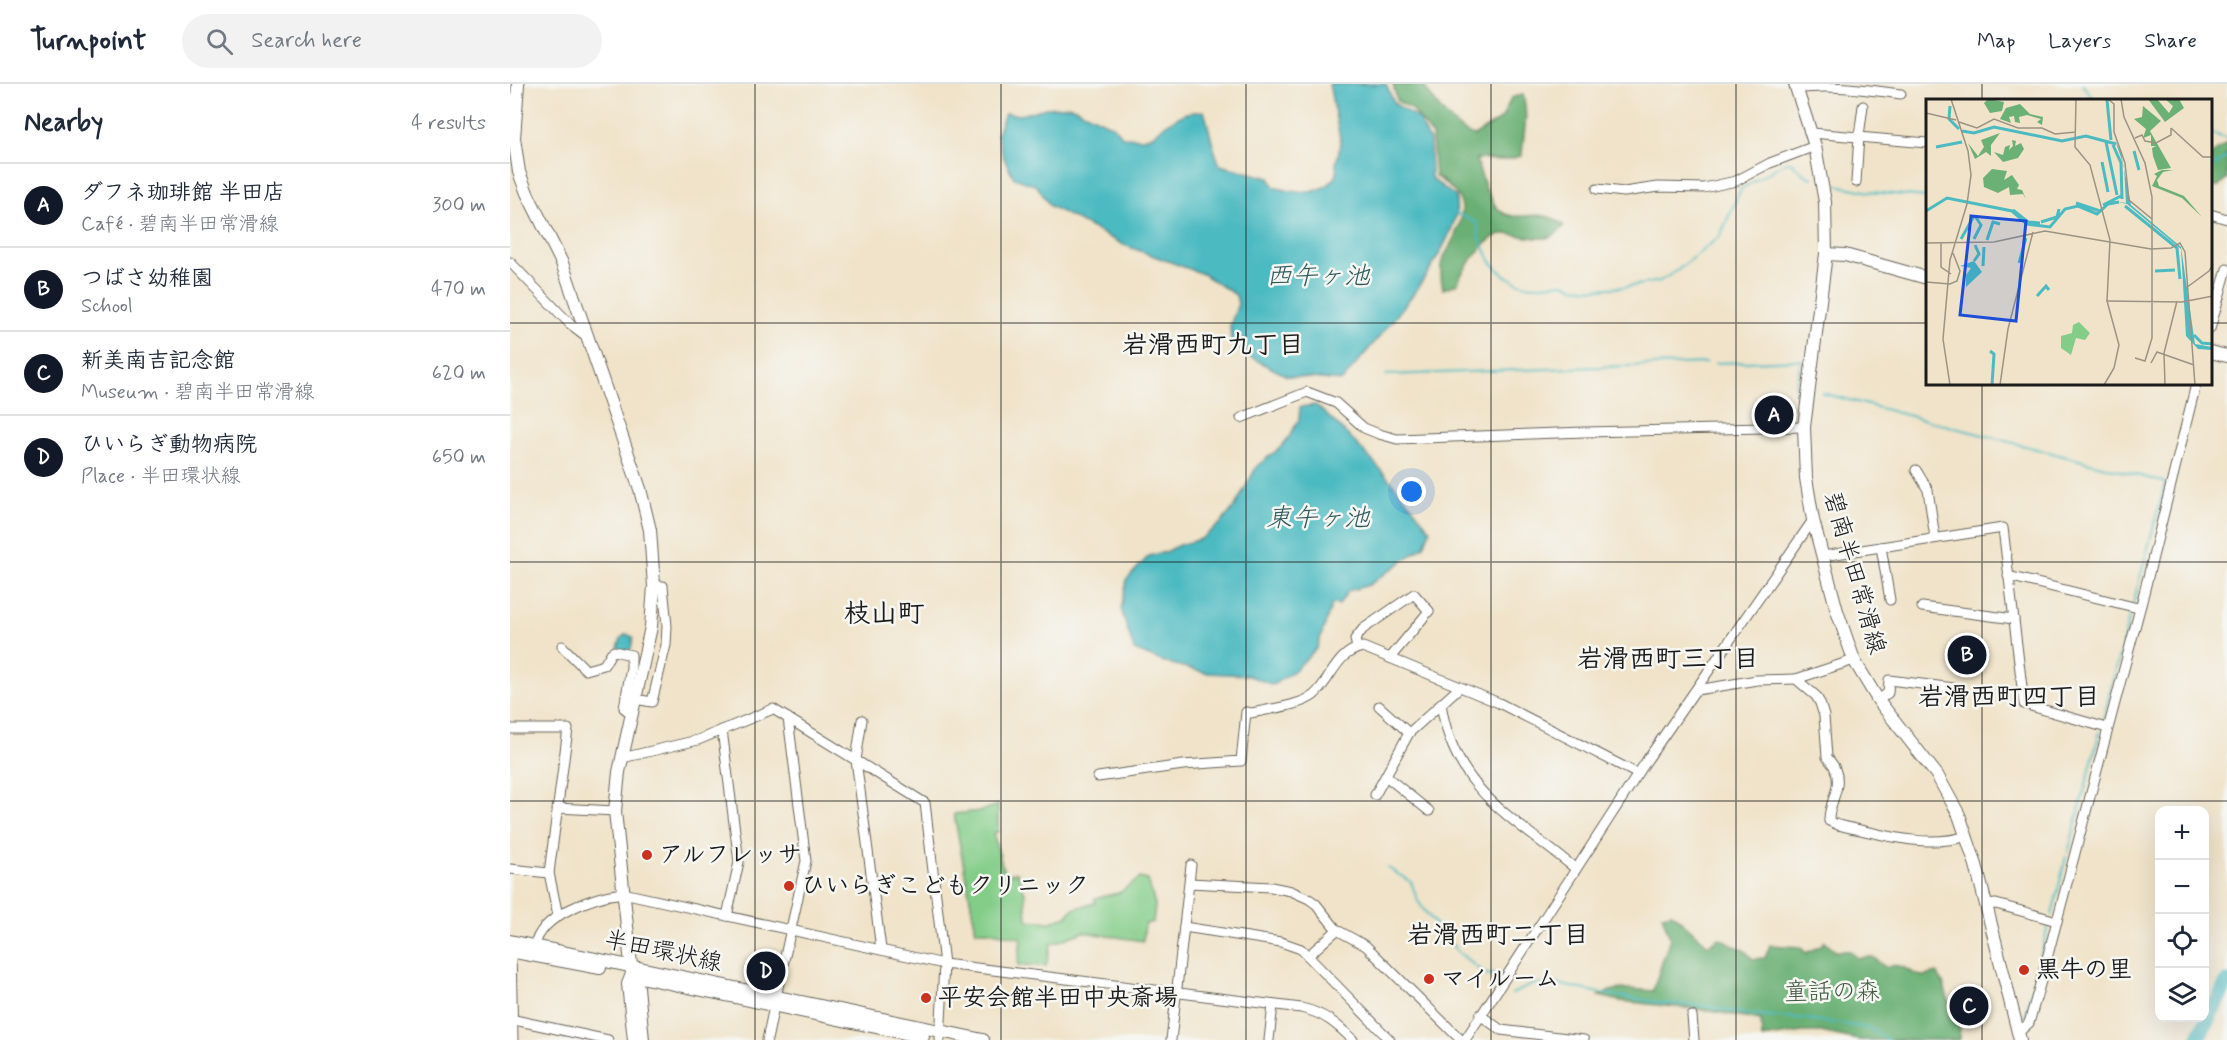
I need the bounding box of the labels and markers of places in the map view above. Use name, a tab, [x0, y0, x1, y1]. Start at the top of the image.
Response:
pin: A	[1754, 392, 1794, 438]
pin: B	[1948, 632, 1986, 678]
place label: アルフレッサ	[659, 840, 802, 871]
marker: アルフレッサ	[640, 848, 654, 862]
place label: ひいらぎこどもクリニック	[801, 871, 1089, 902]
marker: ひいらぎこどもクリニック	[782, 879, 796, 893]
pin: D	[746, 948, 786, 994]
place label: 黒牛の里	[2036, 955, 2132, 986]
marker: 黒牛の里	[2017, 963, 2031, 977]
place label: マイルーム	[1441, 964, 1560, 995]
marker: マイルーム	[1422, 972, 1436, 986]
place label: 平安会館半田中央斎場	[938, 983, 1178, 1014]
pin: C	[1950, 984, 1988, 1028]
marker: 平安会館半田中央斎場	[919, 991, 933, 1005]

